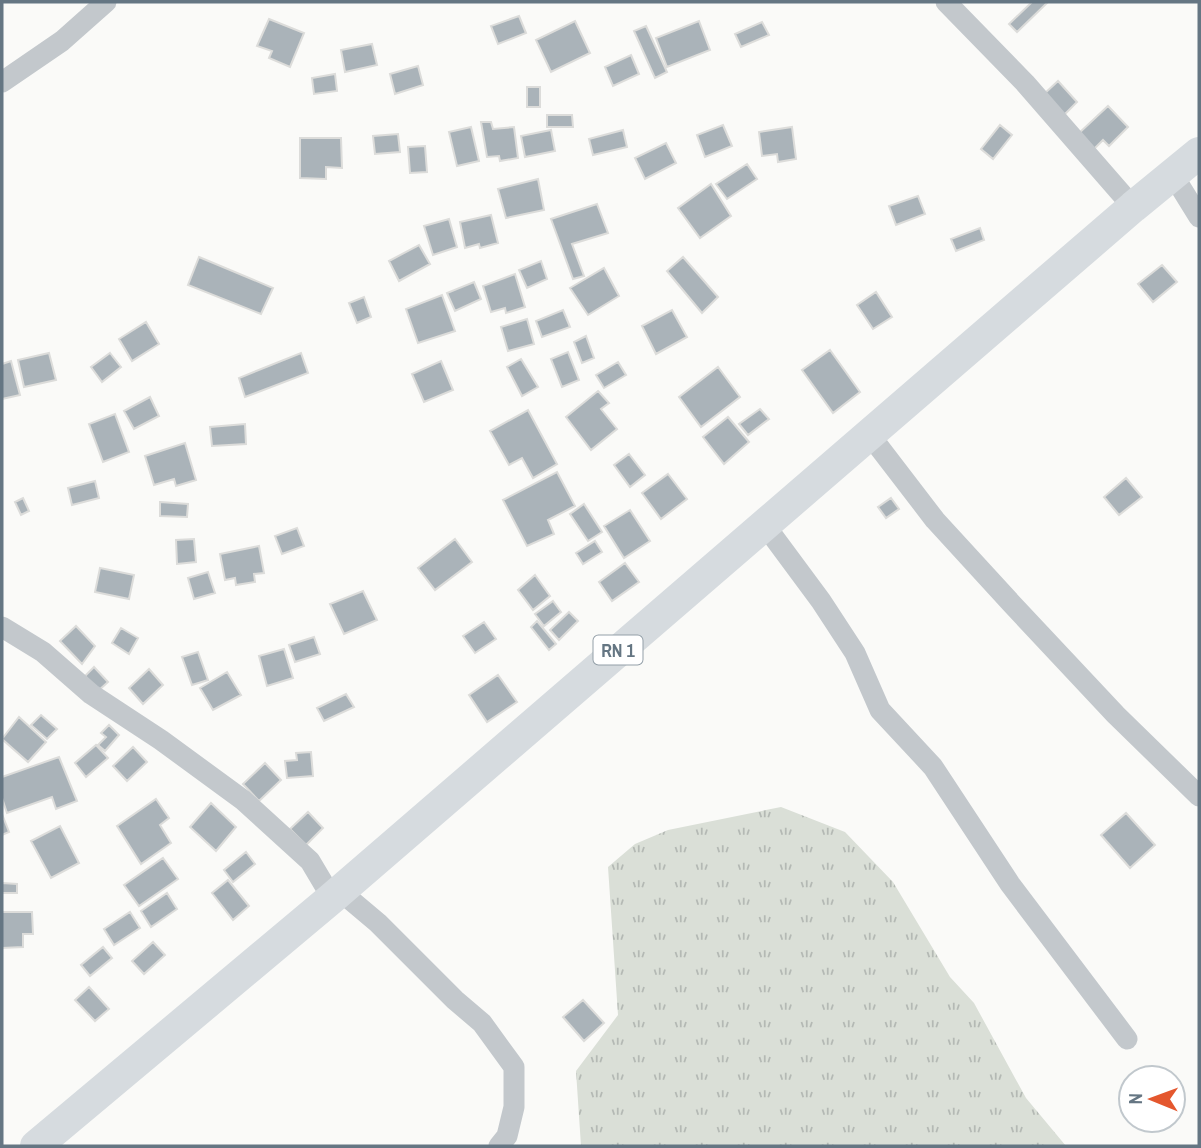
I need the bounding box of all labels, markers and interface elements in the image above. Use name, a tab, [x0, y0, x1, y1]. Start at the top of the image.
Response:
road number: RN 1	[594, 636, 642, 664]
north arrow	[1117, 1064, 1187, 1134]
text: N	[1122, 1093, 1148, 1105]

